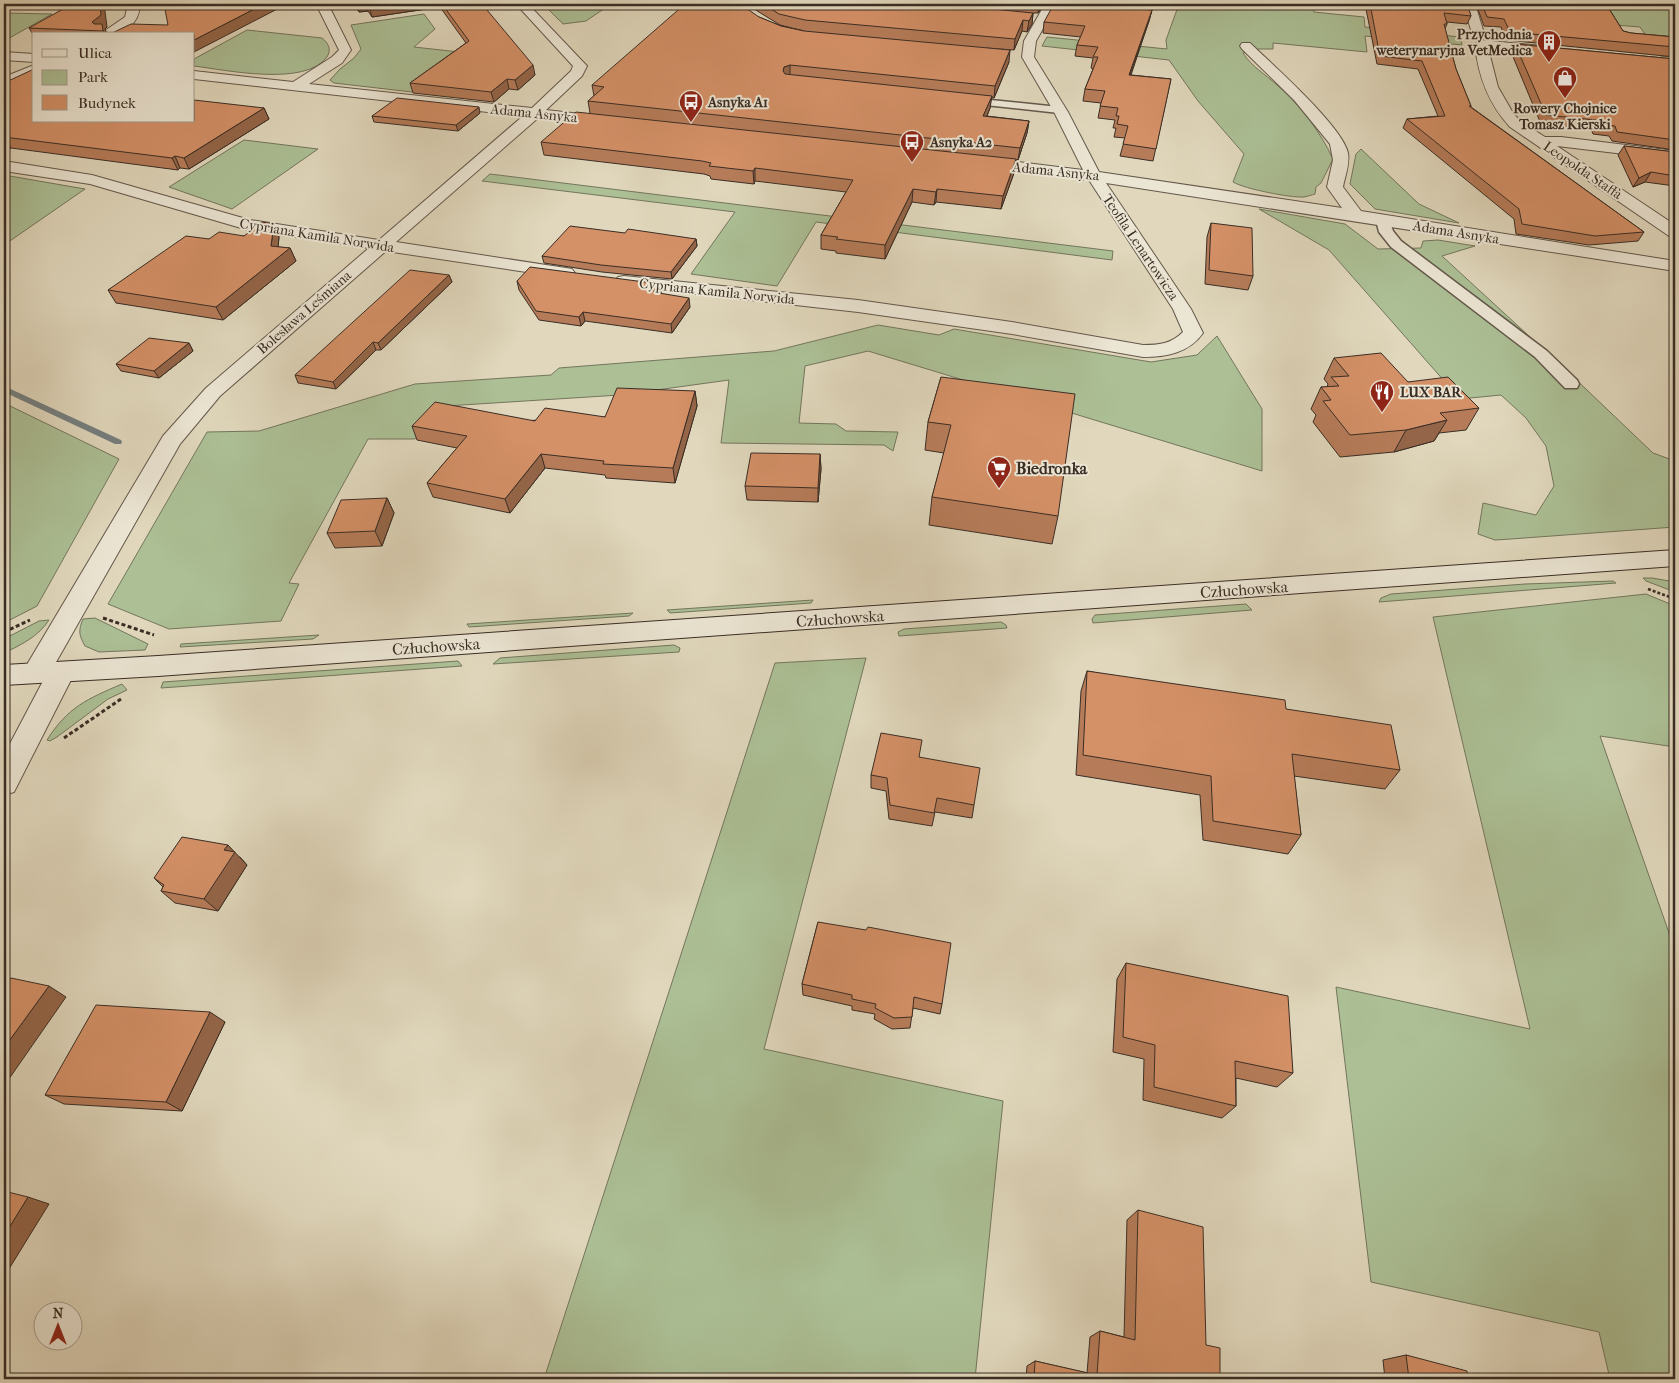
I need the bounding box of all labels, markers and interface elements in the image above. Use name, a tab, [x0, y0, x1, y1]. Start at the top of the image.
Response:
place label: Przychodnia weterynaryjna VetMedica	[1375, 26, 1533, 59]
building icon: Przychodnia weterynaryjna VetMedica	[1536, 29, 1562, 63]
legend	[32, 32, 195, 122]
text: Ulica	[78, 44, 113, 62]
shop icon: Rowery Chojnice Tomasz Kierski	[1552, 65, 1578, 99]
text: Park	[78, 68, 108, 86]
bus stop icon: Asnyka A1	[678, 89, 704, 123]
text: Budynek	[78, 94, 136, 112]
place label: Asnyka A1	[707, 94, 768, 111]
street label: Adama Asnyka	[489, 100, 579, 127]
place label: Rowery Chojnice Tomasz Kierski	[1513, 100, 1617, 133]
bus stop icon: Asnyka A2	[899, 129, 925, 163]
place label: Asnyka A2	[929, 134, 992, 151]
street label: Leopolda Staffa	[1540, 138, 1626, 203]
street label: Adama Asnyka	[1011, 158, 1101, 185]
street label: Teofila Lenartowicza	[1099, 191, 1183, 304]
street label: Cypriana Kamila Norwida	[238, 215, 396, 256]
street label: Adama Asnyka	[1411, 217, 1501, 248]
street label: Bolesława Leśmiana	[254, 267, 355, 358]
street label: Cypriana Kamila Norwida	[638, 275, 796, 308]
restaurant icon: LUX BAR	[1369, 379, 1395, 413]
place label: LUX BAR	[1400, 384, 1462, 401]
supermarket icon: Biedronka	[986, 455, 1012, 489]
place label: Biedronka	[1016, 459, 1088, 478]
street label: Człuchowska	[1199, 577, 1289, 602]
street label: Człuchowska	[795, 606, 885, 631]
street label: Człuchowska	[391, 634, 481, 659]
north arrow	[32, 1300, 82, 1350]
text: N	[53, 1305, 64, 1322]

